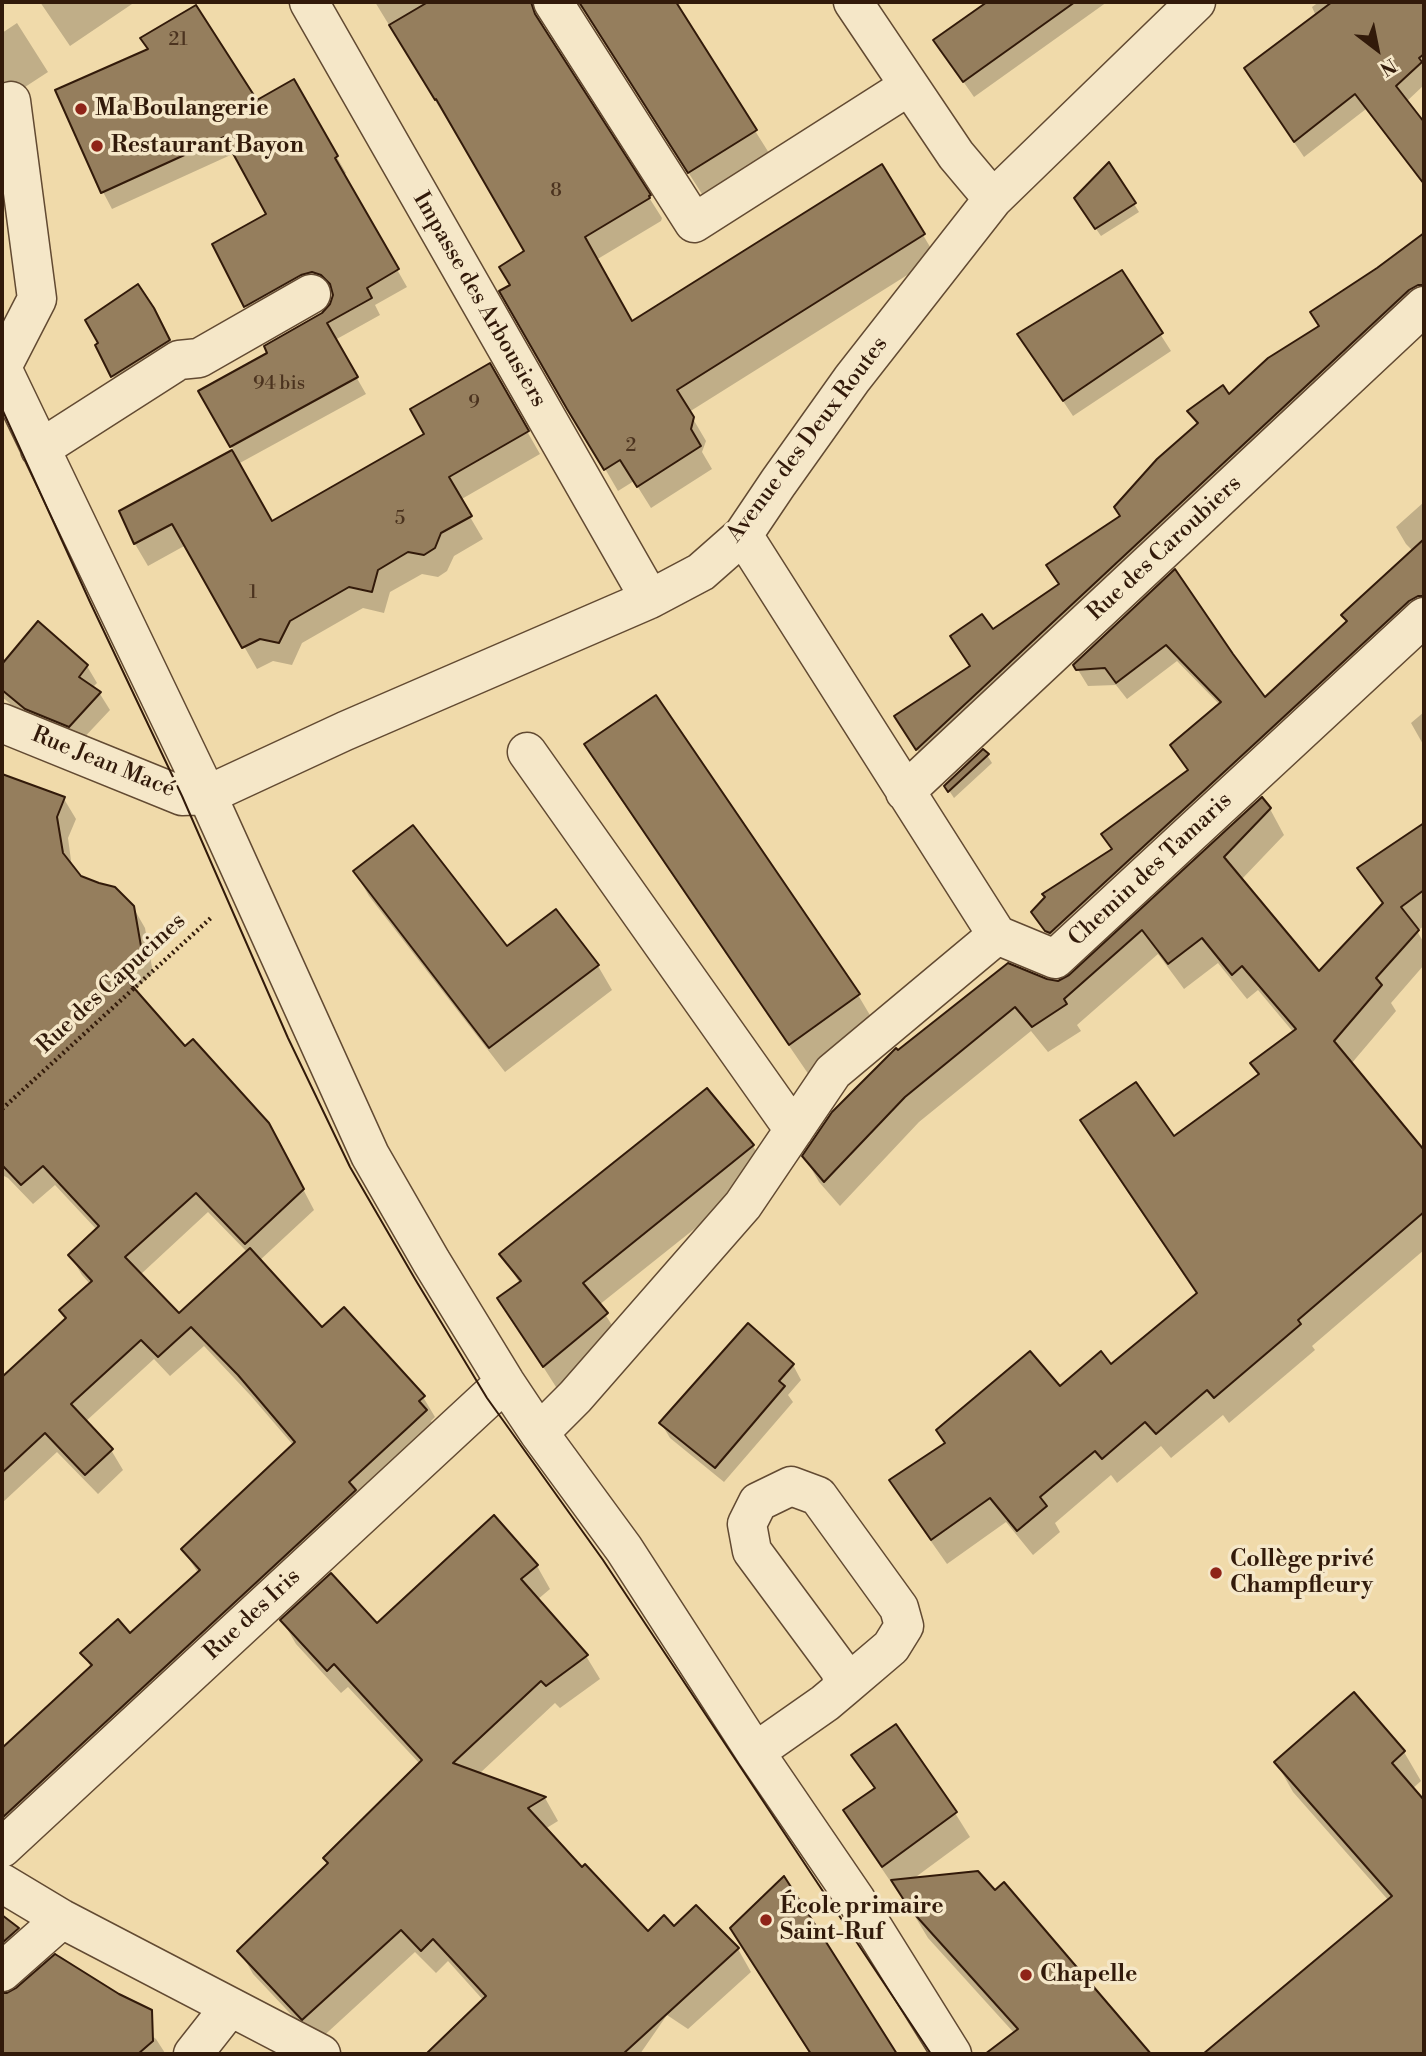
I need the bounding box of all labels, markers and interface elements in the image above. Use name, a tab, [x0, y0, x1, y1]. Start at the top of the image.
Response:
north arrow	[1342, 14, 1412, 84]
house number: 21	[168, 29, 188, 51]
text: N	[1375, 53, 1401, 81]
place label: Ma Boulangerie	[95, 95, 269, 123]
marker: Ma Boulangerie	[73, 101, 89, 117]
place label: Restaurant Bayon	[111, 132, 304, 160]
marker: Restaurant Bayon	[89, 138, 105, 154]
house number: 8	[550, 180, 562, 202]
street label: Impasse des Arbousiers	[406, 188, 552, 412]
street label: Avenue des Deux Routes	[722, 332, 894, 548]
house number: 94 bis	[253, 373, 305, 395]
house number: 9	[468, 392, 480, 414]
house number: 2	[626, 435, 636, 457]
street label: Rue des Caroubiers	[1082, 471, 1248, 627]
house number: 5	[395, 508, 405, 530]
house number: 1	[249, 582, 257, 604]
street label: Rue Jean Macé	[27, 722, 179, 804]
street label: Chemin des Tamaris	[1064, 787, 1238, 953]
street label: Rue des Capucines	[32, 908, 192, 1060]
place label: Collège privé Champfleury	[1230, 1546, 1374, 1600]
street label: Rue des Iris	[199, 1563, 307, 1667]
marker: Collège privé Champfleury	[1208, 1565, 1224, 1581]
place label: École primaire Saint-Ruf	[780, 1893, 944, 1947]
marker: École primaire Saint-Ruf	[758, 1912, 774, 1928]
place label: Chapelle	[1040, 1961, 1137, 1989]
marker: Chapelle	[1018, 1967, 1034, 1983]

